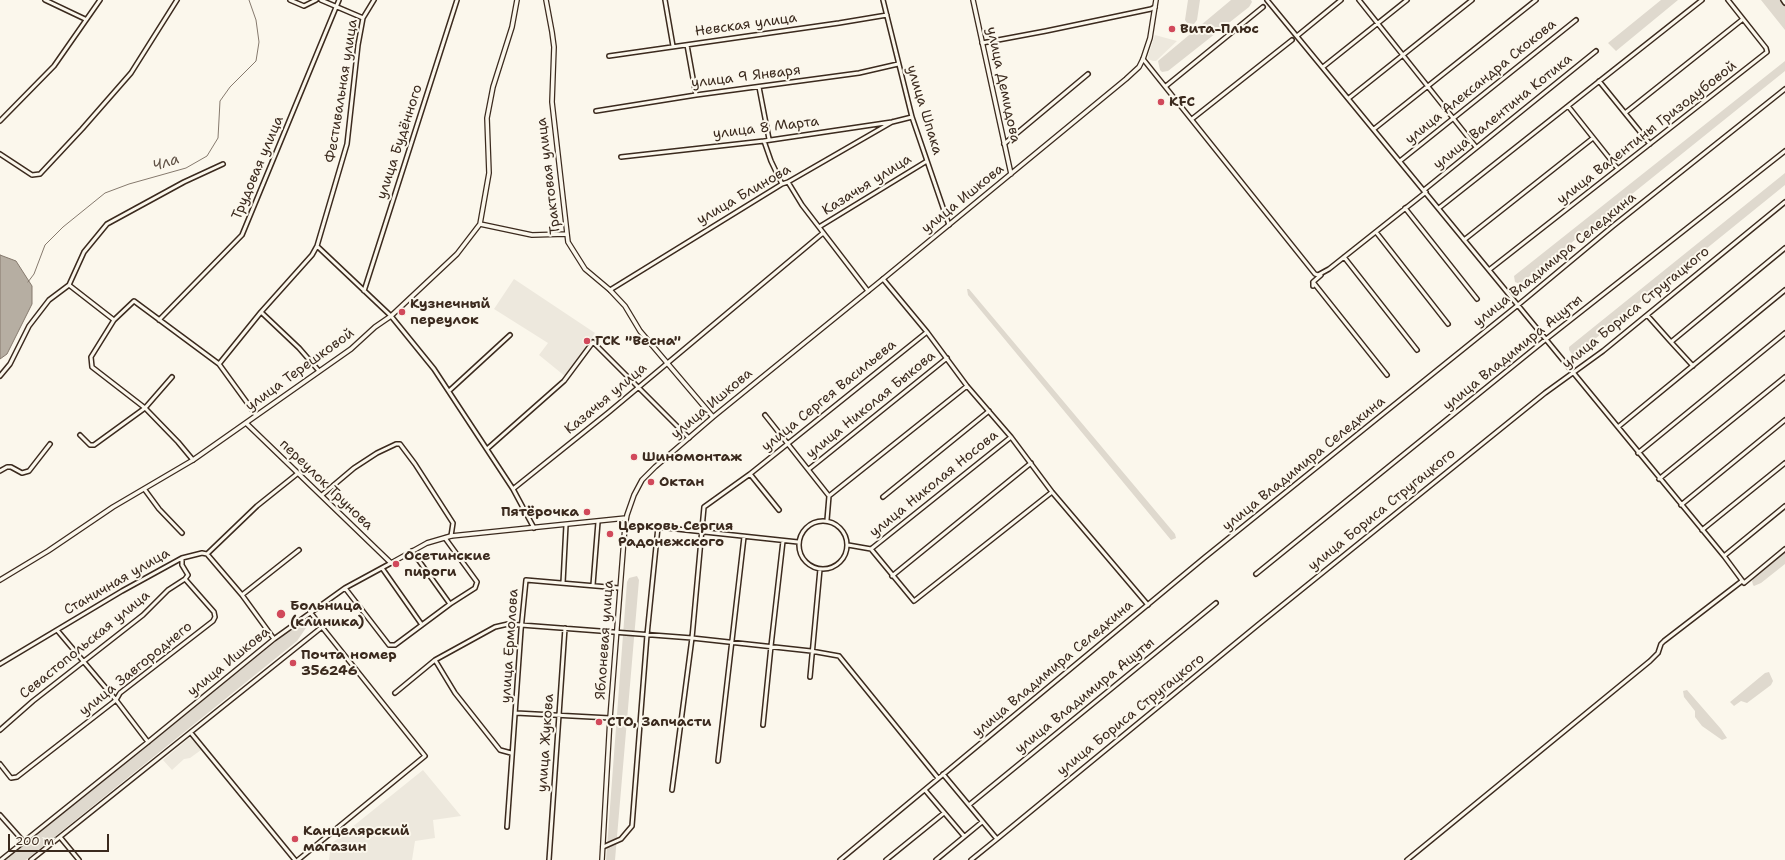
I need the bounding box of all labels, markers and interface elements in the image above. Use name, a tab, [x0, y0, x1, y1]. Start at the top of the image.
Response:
street label: Невская улица	[694, 10, 798, 40]
street label: улица Александра Скокова	[1402, 16, 1560, 148]
street label: Фестивальная улица	[322, 18, 362, 164]
place label: Вита-Плюс	[1180, 21, 1259, 37]
marker: Вита-Плюс	[1167, 24, 1177, 34]
street label: улица Демидова	[982, 25, 1024, 145]
street label: улица Валентина Котика	[1430, 51, 1576, 173]
street label: улица Валентины Гризодубовой	[1554, 58, 1740, 208]
street label: улица 9 Января	[690, 62, 802, 92]
street label: улица Шпака	[902, 63, 946, 157]
street label: улица Будённого	[374, 83, 426, 201]
place label: KFC	[1169, 94, 1195, 110]
marker: KFC	[1156, 97, 1166, 107]
street label: улица 8 Марта	[712, 113, 820, 143]
street label: Трудовая улица	[229, 114, 287, 222]
street label: Трактовая улица	[534, 117, 564, 235]
water label: Чла	[150, 150, 182, 176]
street label: Казачья улица	[819, 151, 915, 219]
street label: улица Блинова	[694, 161, 794, 229]
street label: улица Ишкова	[918, 161, 1008, 237]
street label: улица Владимира Селедкина	[1470, 189, 1640, 331]
street label: улица Бориса Стругацкого	[1559, 243, 1713, 373]
street label: улица Владимира Ацуты	[1440, 291, 1586, 415]
place label: Кузнечный переулок	[410, 296, 490, 328]
marker: Кузнечный переулок	[397, 307, 407, 317]
street label: улица Терешковой	[242, 325, 358, 415]
place label: ГСК "Весна"	[595, 333, 681, 349]
marker: ГСК "Весна"	[582, 336, 592, 346]
street label: улица Сергея Васильева	[758, 337, 900, 455]
street label: улица Николая Быкова	[803, 348, 939, 462]
street label: Казачья улица	[562, 360, 650, 438]
street label: улица Ишкова	[668, 365, 756, 443]
street label: улица Владимира Селедкина	[1219, 393, 1389, 535]
street label: улица Николая Носова	[866, 427, 1002, 541]
street label: переулок Трунова	[276, 436, 376, 534]
street label: улица Бориса Стругацкого	[1305, 445, 1459, 575]
place label: Шиномонтаж	[642, 449, 742, 465]
marker: Шиномонтаж	[629, 452, 639, 462]
place label: Октан	[659, 474, 704, 490]
marker: Октан	[646, 477, 656, 487]
place label: Пятёрочка	[501, 504, 579, 520]
marker: Пятёрочка	[582, 507, 592, 517]
place label: Церковь Сергия Радонежского	[618, 518, 733, 550]
marker: Церковь Сергия Радонежского	[605, 529, 615, 539]
street label: Станичная улица	[61, 545, 173, 619]
place label: Осетинские пироги	[404, 548, 491, 580]
marker: Осетинские пироги	[391, 559, 401, 569]
street label: Яблоневая улица	[592, 580, 618, 700]
street label: Севастопольская улица	[16, 587, 154, 703]
street label: улица Ермолова	[498, 588, 522, 704]
street label: улица Владимира Селедкина	[969, 597, 1137, 741]
place label: Больница (клиника)	[290, 598, 364, 630]
marker: Больница (клиника)	[275, 608, 287, 620]
street label: улица Завгороднего	[76, 618, 196, 720]
street label: улица Ишкова	[184, 624, 274, 700]
street label: улица Владимира Ацуты	[1012, 634, 1158, 758]
place label: Почта номер 356246	[301, 647, 397, 680]
street label: улица Бориса Стругацкого	[1054, 650, 1208, 780]
marker: Почта номер 356246	[288, 658, 298, 668]
street label: улица Жукова	[534, 693, 558, 793]
place label: СТО, Запчасти	[607, 714, 712, 730]
marker: СТО, Запчасти	[594, 717, 604, 727]
place label: Канцелярский магазин	[303, 823, 409, 856]
scale bar	[10, 826, 111, 852]
text: 200 m	[15, 833, 54, 849]
marker: Канцелярский магазин	[290, 834, 300, 844]

